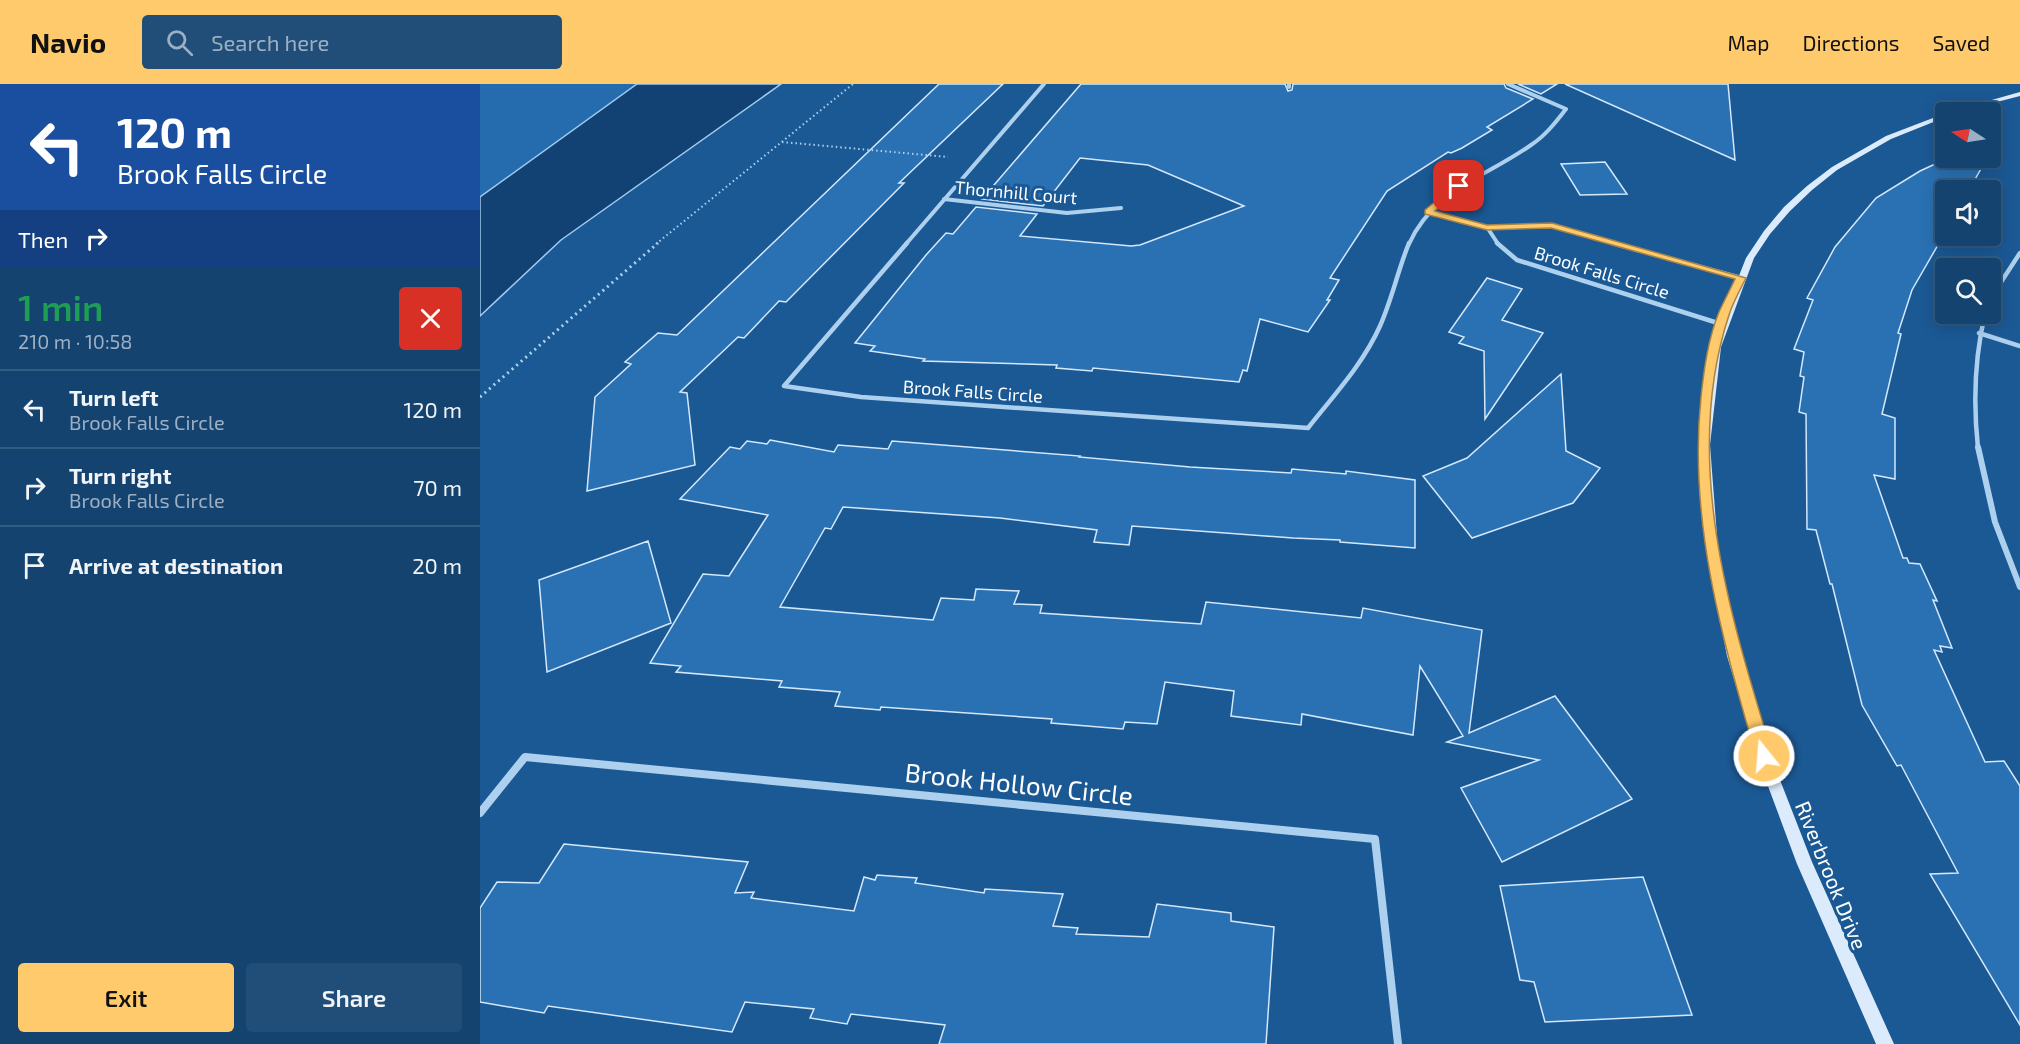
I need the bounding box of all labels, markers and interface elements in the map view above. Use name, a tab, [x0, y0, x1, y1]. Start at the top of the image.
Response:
search box	[142, 15, 562, 69]
text: Navio	[30, 25, 106, 59]
icon: search	[163, 26, 196, 59]
text: Search here	[211, 29, 329, 55]
text: Map	[1727, 30, 1770, 55]
text: Directions	[1803, 30, 1899, 55]
text: Saved	[1932, 30, 1990, 55]
north arrow	[1935, 102, 2001, 168]
map controls	[1935, 102, 2001, 324]
text: 120 m	[117, 106, 232, 156]
icon: left	[18, 108, 96, 186]
text: Brook Falls Circle	[117, 157, 327, 189]
pin	[1433, 160, 1484, 211]
icon: arrive	[1442, 169, 1475, 202]
street label: Thornhill Court	[954, 176, 1078, 208]
button: sound	[1935, 180, 2001, 246]
icon: right	[80, 222, 113, 255]
text: Then	[18, 226, 68, 252]
street label: Brook Falls Circle	[1532, 241, 1672, 303]
button: search	[1935, 258, 2001, 324]
text: 1 min	[18, 285, 103, 328]
button: close	[399, 287, 462, 350]
text: 210 m · 10:58	[18, 329, 132, 353]
street label: Brook Falls Circle	[902, 375, 1044, 407]
text: Turn left	[69, 384, 158, 410]
icon: left	[18, 393, 51, 426]
text: 120 m	[403, 396, 462, 422]
text: Brook Falls Circle	[69, 410, 225, 434]
text: Turn right	[69, 462, 171, 488]
icon: right	[18, 471, 51, 504]
text: 70 m	[413, 474, 462, 500]
text: Brook Falls Circle	[69, 488, 225, 512]
icon: arrive	[18, 549, 51, 582]
text: Arrive at destination	[69, 552, 283, 578]
text: 20 m	[412, 552, 462, 578]
position arrow	[1732, 724, 1796, 788]
street label: Brook Hollow Circle	[903, 756, 1135, 810]
street label: Riverbrook Drive	[1791, 797, 1873, 953]
button: Exit	[18, 963, 234, 1032]
button: Share	[246, 963, 462, 1032]

